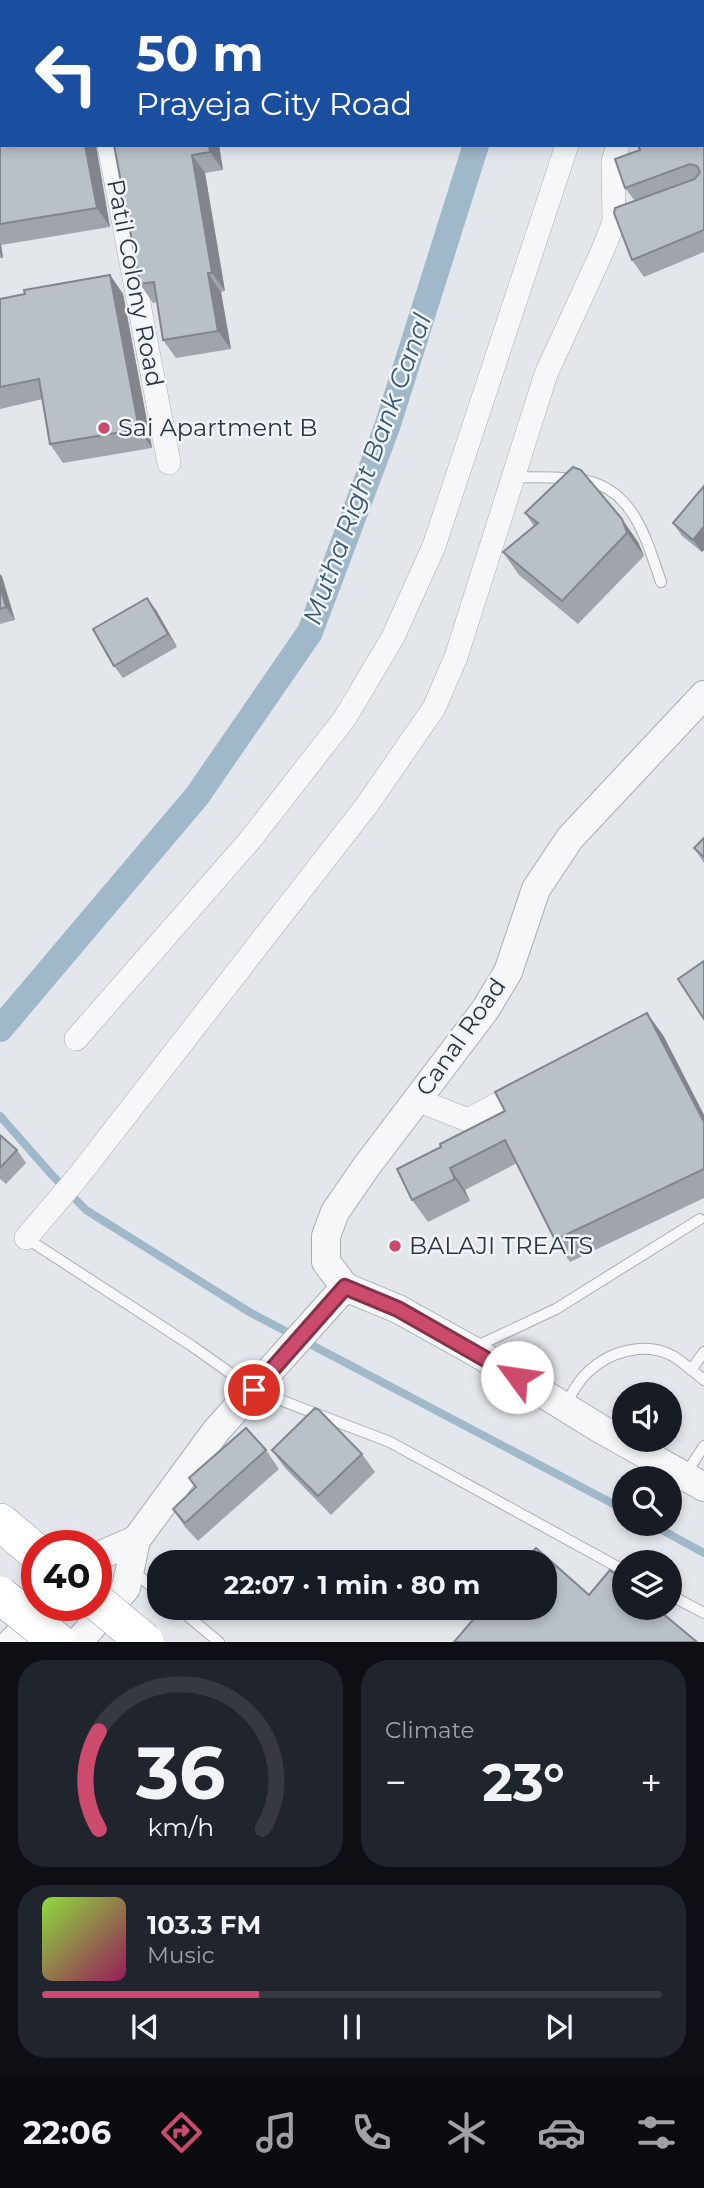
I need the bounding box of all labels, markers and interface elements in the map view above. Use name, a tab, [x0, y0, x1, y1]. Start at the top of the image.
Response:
text: 50 m	[136, 24, 264, 83]
icon: left	[21, 28, 112, 119]
text: Prayeja City Road	[136, 84, 412, 123]
street label: Patil Colony Road	[101, 177, 170, 389]
water label: Mutha Right Bank Canal	[296, 309, 438, 629]
place label: Sai Apartment B	[118, 413, 317, 442]
marker: Sai Apartment B	[96, 420, 112, 436]
street label: Canal Road	[409, 972, 512, 1101]
place label: BALAJI TREATS	[409, 1231, 593, 1260]
marker: BALAJI TREATS	[387, 1238, 403, 1254]
position arrow	[480, 1340, 554, 1414]
pin	[224, 1360, 284, 1420]
icon: arrive	[235, 1371, 273, 1409]
map controls	[612, 1382, 682, 1620]
button: sound	[612, 1382, 682, 1452]
button: search	[612, 1466, 682, 1536]
speed limit sign: 40	[21, 1530, 112, 1621]
button: layers	[612, 1550, 682, 1620]
text: 22:07 · 1 min · 80 m	[224, 1569, 480, 1601]
text: Climate	[385, 1716, 474, 1744]
text: 36	[135, 1730, 225, 1818]
text: 23°	[482, 1751, 565, 1814]
text: −	[385, 1759, 407, 1806]
text: +	[640, 1759, 662, 1806]
text: km/h	[147, 1812, 214, 1842]
text: 103.3 FM	[147, 1909, 261, 1941]
text: Music	[147, 1941, 215, 1969]
icon: previous	[126, 2008, 164, 2046]
icon: pause	[333, 2008, 371, 2046]
icon: next	[540, 2008, 578, 2046]
icon: directions	[157, 2108, 206, 2157]
icon: music	[252, 2108, 301, 2157]
icon: phone	[347, 2108, 396, 2157]
icon: climate	[442, 2108, 491, 2157]
icon: car	[537, 2108, 586, 2157]
icon: filters	[632, 2108, 681, 2157]
text: 22:06	[23, 2113, 111, 2152]

